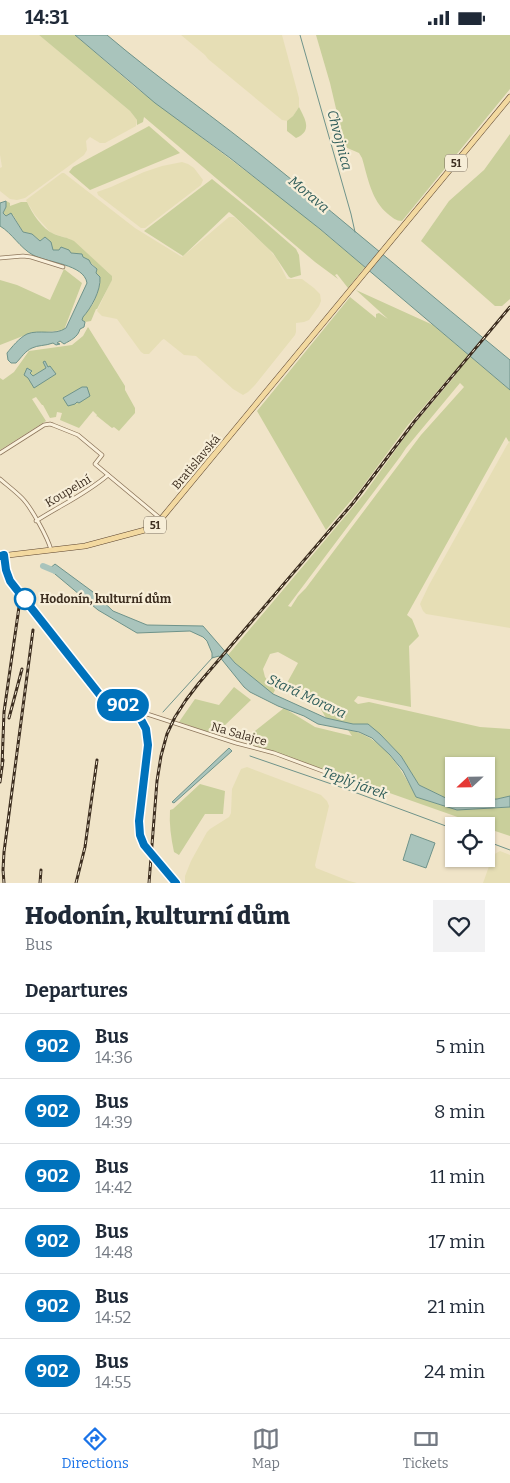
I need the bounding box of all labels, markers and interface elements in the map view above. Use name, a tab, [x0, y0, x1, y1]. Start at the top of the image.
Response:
text: 14:31	[25, 6, 68, 29]
water label: Chvojnica	[323, 108, 356, 172]
road number: 51	[445, 155, 467, 171]
water label: Morava	[285, 172, 333, 216]
street label: Bratislavská	[169, 432, 223, 492]
street label: Koupelní	[43, 472, 94, 510]
road number: 51	[144, 517, 166, 533]
marker: Hodonín, kulturní dům	[14, 588, 36, 610]
place label: Hodonín, kulturní dům	[40, 592, 172, 606]
water label: Stará Morava	[265, 671, 349, 722]
line badge: 902	[94, 689, 152, 721]
text: 902	[107, 694, 139, 716]
street label: Na Salajce	[209, 719, 269, 749]
north arrow	[445, 757, 495, 807]
map controls	[445, 757, 495, 867]
water label: Teplý járek	[320, 764, 390, 803]
button: locate	[445, 817, 495, 867]
button: heart	[433, 900, 485, 952]
text: Hodonín, kulturní dům	[25, 902, 290, 930]
text: Bus	[25, 935, 53, 954]
text: Departures	[25, 979, 128, 1002]
text: Bus	[95, 1025, 129, 1048]
text: 902	[36, 1035, 69, 1057]
text: 5 min	[435, 1035, 485, 1058]
text: 14:36	[95, 1048, 133, 1067]
text: Bus	[95, 1090, 129, 1113]
text: 902	[36, 1100, 69, 1122]
text: 8 min	[434, 1100, 485, 1123]
text: 14:39	[95, 1113, 133, 1132]
text: Bus	[95, 1155, 129, 1178]
text: 902	[36, 1165, 69, 1187]
text: 11 min	[430, 1165, 485, 1188]
text: 14:42	[95, 1178, 132, 1197]
text: Bus	[95, 1220, 129, 1243]
text: 902	[36, 1230, 69, 1252]
text: 17 min	[428, 1230, 485, 1253]
text: 14:48	[95, 1243, 133, 1262]
text: Bus	[95, 1285, 129, 1308]
text: 902	[36, 1295, 69, 1317]
text: 21 min	[427, 1295, 485, 1318]
text: 14:52	[95, 1308, 131, 1327]
text: Bus	[95, 1350, 129, 1373]
text: 902	[36, 1360, 69, 1382]
text: 24 min	[424, 1360, 485, 1383]
text: 14:55	[95, 1373, 131, 1392]
tab: Directions	[61, 1425, 129, 1472]
tab: Map	[252, 1425, 280, 1472]
tab: Tickets	[403, 1425, 449, 1472]

